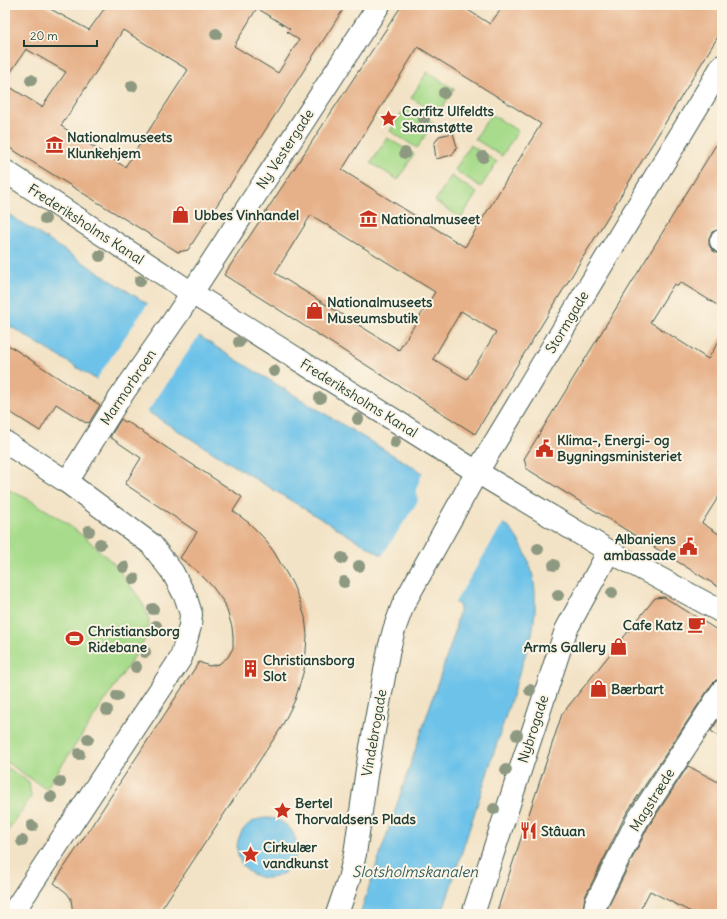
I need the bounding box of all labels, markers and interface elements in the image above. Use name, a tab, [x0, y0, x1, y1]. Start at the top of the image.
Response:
scale bar	[24, 22, 97, 48]
text: 20 m	[30, 28, 58, 43]
place label: Corfitz Ulfeldts Skamstøtte	[402, 102, 495, 136]
street label: Ny Vestergade	[252, 105, 318, 193]
place icon: Corfitz Ulfeldts Skamstøtte	[379, 109, 399, 129]
place label: Nationalmuseets Klunkehjem	[67, 128, 173, 162]
museum icon: Nationalmuseets Klunkehjem	[44, 135, 64, 155]
street label: Frederiksholms Kanal	[24, 180, 148, 268]
shop icon: Ubbes Vinhandel	[171, 205, 191, 225]
place label: Ubbes Vinhandel	[194, 206, 299, 224]
museum icon: Nationalmuseet	[358, 209, 378, 229]
place label: Nationalmuseet	[381, 210, 480, 228]
street label: Stormgade	[541, 288, 593, 356]
place label: Nationalmuseets Museumsbutik	[327, 293, 433, 327]
shop icon: Nationalmuseets Museumsbutik	[304, 300, 324, 320]
street label: Marmorbroen	[96, 346, 160, 428]
street label: Frederiksholms Kanal	[297, 355, 421, 441]
place label: Klima-, Energi- og Bygningsministeriet	[557, 431, 682, 465]
public building icon: Klima-, Energi- og Bygningsministeriet	[534, 438, 554, 458]
place label: Albaniens ambassade	[604, 530, 677, 564]
public building icon: Albaniens ambassade	[679, 537, 699, 557]
cafe icon: Cafe Katz	[686, 615, 706, 635]
place label: Cafe Katz	[623, 616, 683, 634]
place label: Christiansborg Ridebane	[88, 622, 180, 656]
sports icon: Christiansborg Ridebane	[65, 629, 85, 649]
shop icon: Arms Gallery	[609, 637, 629, 657]
place label: Arms Gallery	[524, 638, 606, 656]
place label: Christiansborg Slot	[263, 651, 355, 685]
building icon: Christiansborg Slot	[240, 658, 260, 678]
shop icon: Bærbart	[588, 679, 608, 699]
place label: Bærbart	[611, 680, 664, 698]
street label: Vindebrogade	[357, 688, 391, 778]
street label: Nybrogade	[514, 693, 552, 765]
street label: Magstræde	[625, 765, 679, 835]
place label: Bertel Thorvaldsens Plads	[295, 794, 417, 828]
place icon: Bertel Thorvaldsens Plads	[272, 801, 292, 821]
restaurant icon: Stâuan	[518, 821, 538, 841]
place label: Stâuan	[541, 822, 585, 840]
place label: Cirkulær vandkunst	[263, 838, 329, 872]
place icon: Cirkulær vandkunst	[240, 845, 260, 865]
water label: Slotsholmskanalen	[352, 862, 478, 881]

